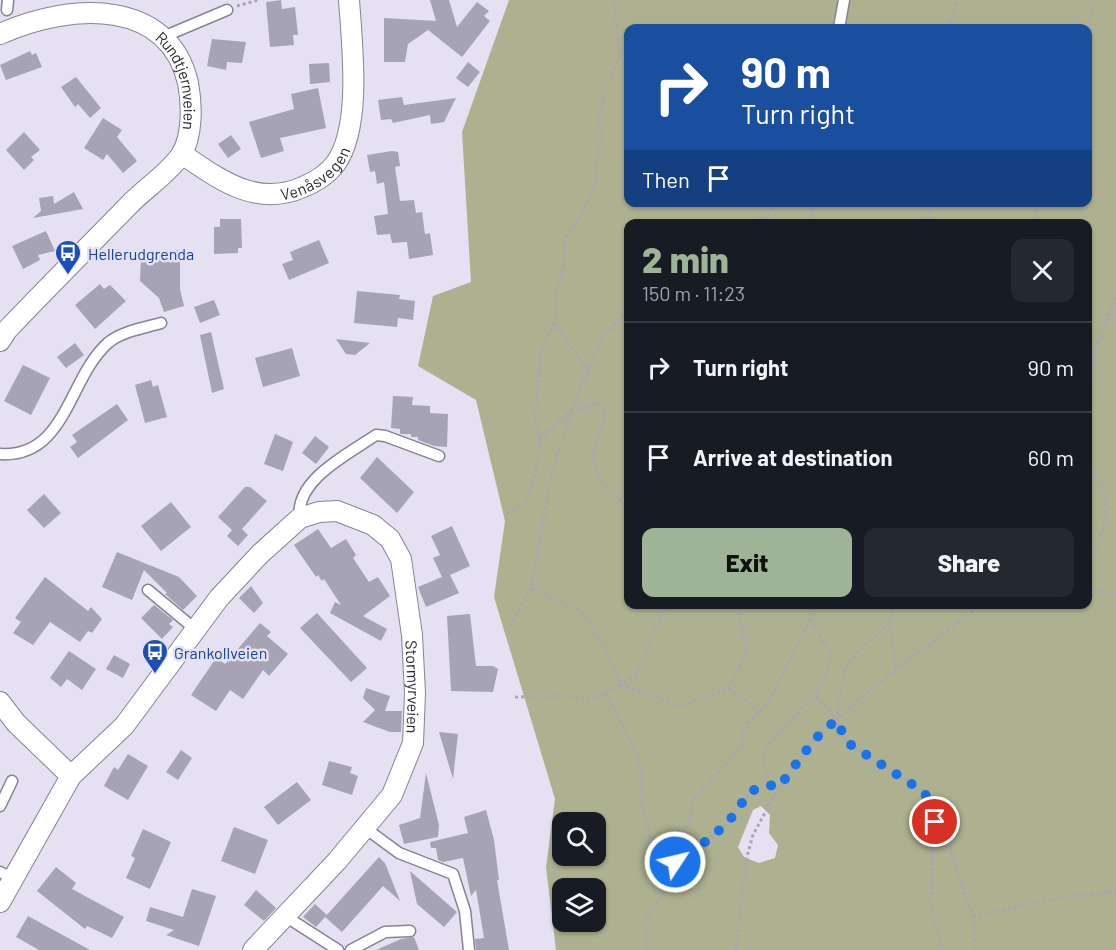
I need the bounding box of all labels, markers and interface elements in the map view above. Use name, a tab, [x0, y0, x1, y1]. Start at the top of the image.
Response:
street label: Rundtjernveien	[153, 27, 200, 131]
text: 90 m	[741, 46, 831, 96]
icon: right	[642, 48, 720, 126]
text: Turn right	[741, 97, 855, 129]
street label: Venåsvegen	[279, 143, 353, 203]
icon: arrive	[702, 162, 735, 195]
text: Then	[642, 166, 690, 192]
text: 2 min	[642, 237, 729, 280]
bus stop icon: Hellerudgrenda	[53, 238, 83, 276]
button: close	[1011, 239, 1074, 302]
place label: Hellerudgrenda	[88, 244, 194, 263]
text: 150 m · 11:23	[642, 281, 745, 305]
icon: right	[642, 351, 675, 384]
text: Turn right	[693, 354, 788, 380]
text: 90 m	[1028, 354, 1074, 380]
icon: arrive	[642, 441, 675, 474]
text: Arrive at destination	[693, 444, 892, 470]
text: 60 m	[1028, 444, 1074, 470]
button: Exit	[642, 528, 852, 597]
button: Share	[864, 528, 1074, 597]
bus stop icon: Grankollveien	[140, 637, 170, 675]
street label: Stormyrveien	[403, 640, 425, 734]
place label: Grankollveien	[174, 643, 267, 662]
pin	[909, 796, 960, 847]
icon: arrive	[918, 805, 951, 838]
map controls	[552, 812, 606, 932]
button: search	[552, 812, 606, 866]
position arrow	[643, 830, 707, 894]
button: layers	[552, 878, 606, 932]

